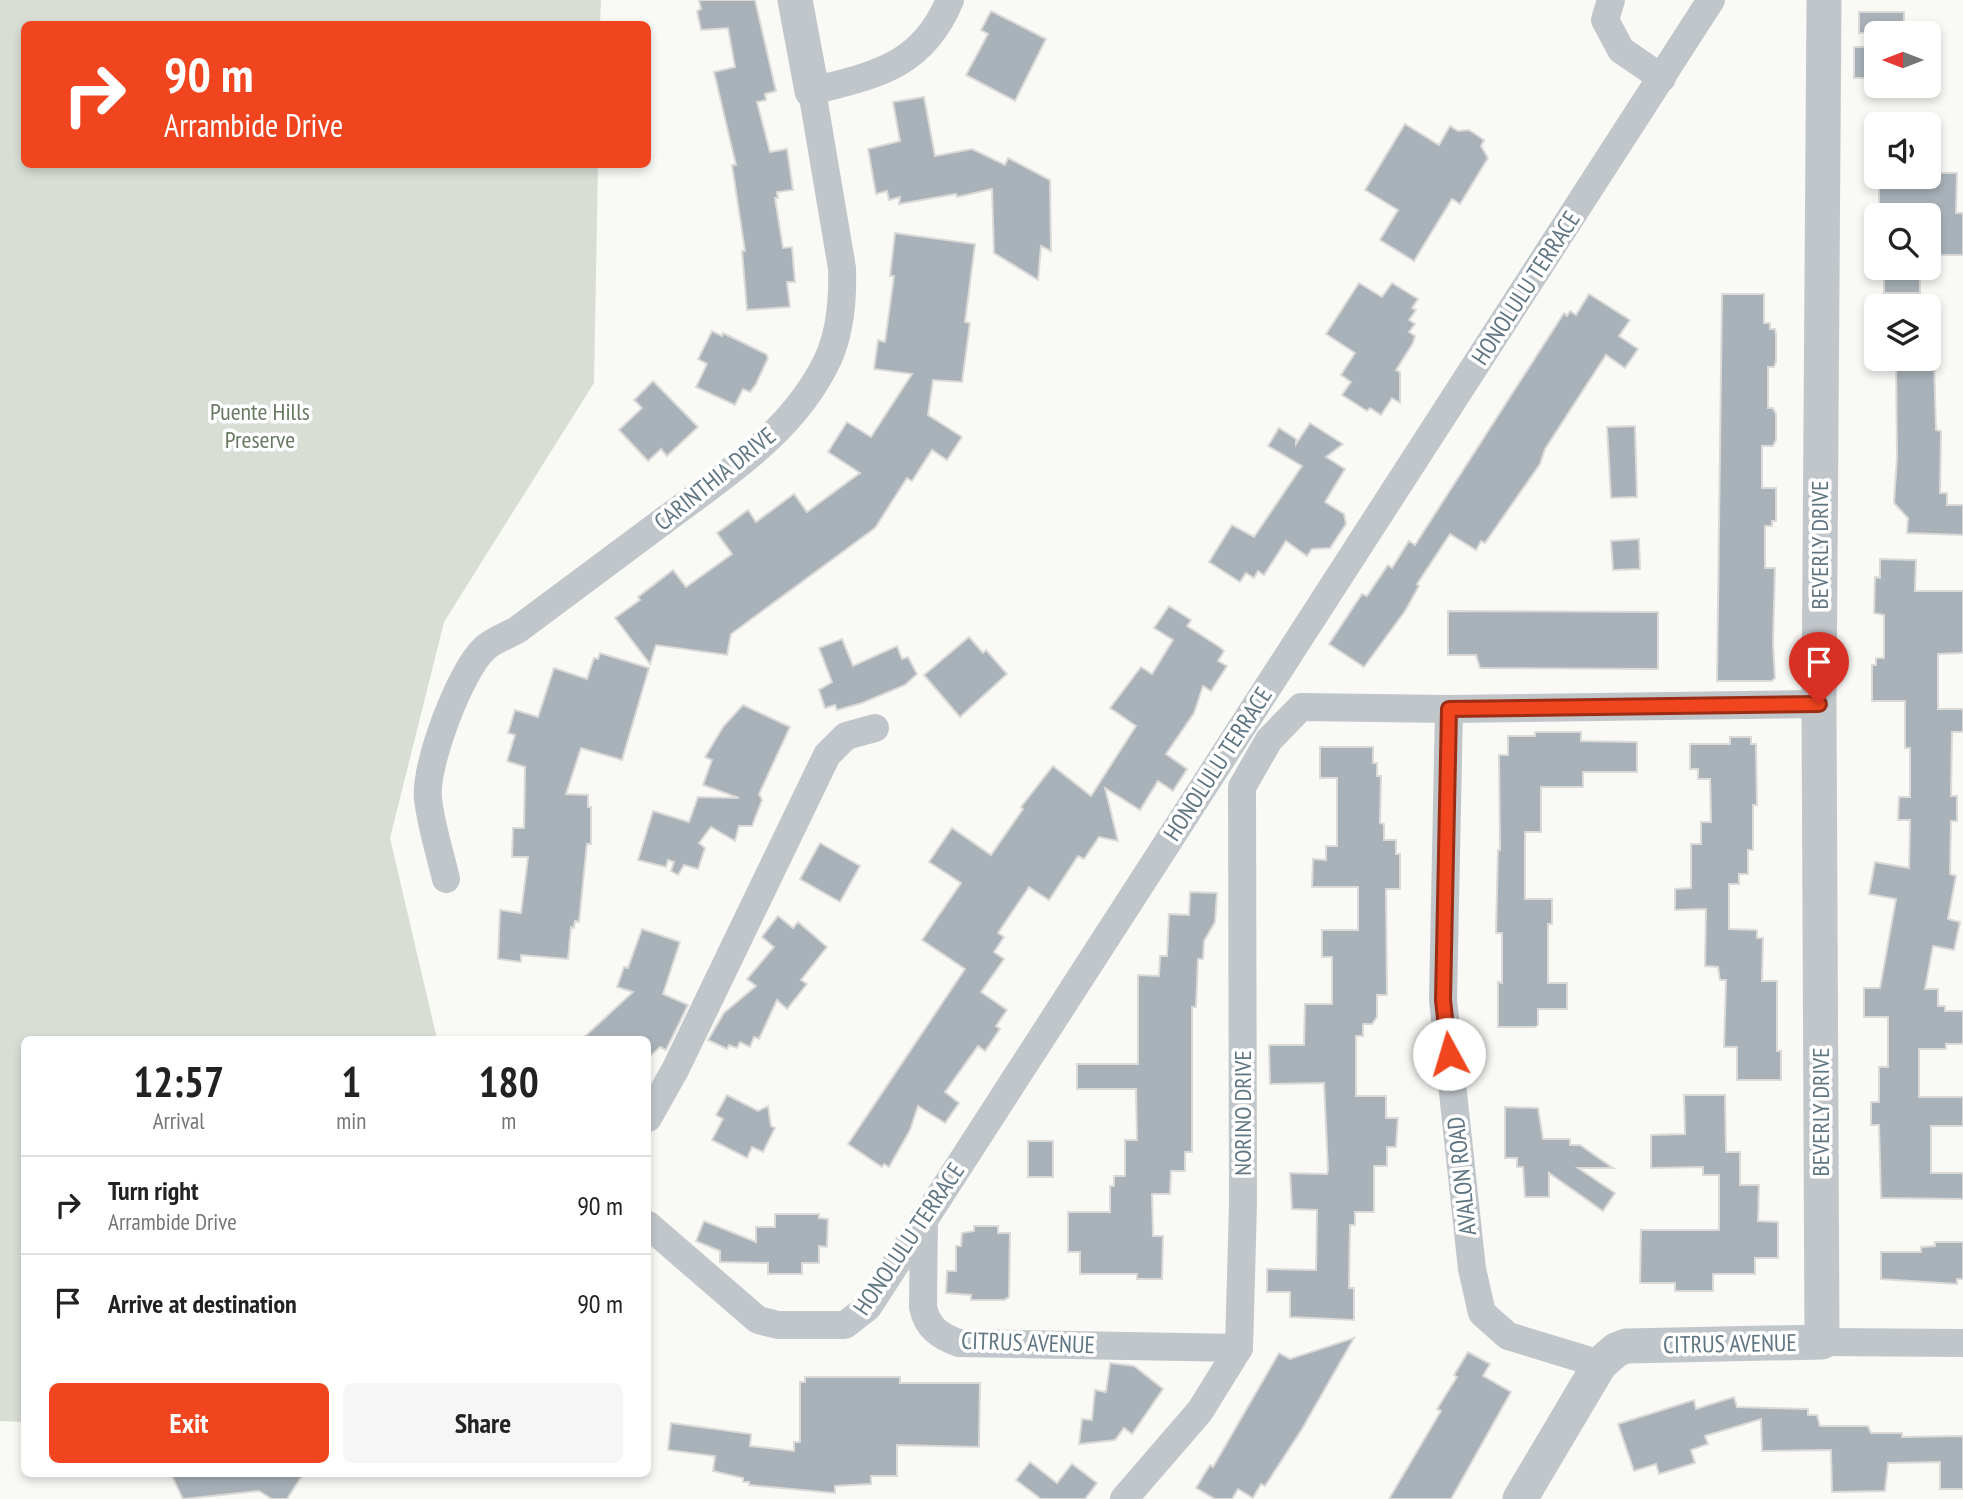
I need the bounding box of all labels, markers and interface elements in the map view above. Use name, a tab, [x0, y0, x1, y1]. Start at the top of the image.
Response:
north arrow	[1864, 21, 1941, 98]
map controls	[1864, 21, 1941, 371]
text: 90 m	[164, 42, 253, 106]
icon: right	[49, 49, 140, 140]
text: Arrambide Drive	[164, 104, 343, 146]
button: sound	[1864, 112, 1941, 189]
button: search	[1864, 203, 1941, 280]
street label: HONOLULU TERRACE	[1464, 205, 1587, 370]
button: layers	[1864, 294, 1941, 371]
park label: Puente Hills Preserve	[210, 396, 310, 455]
street label: CARINTHIA DRIVE	[648, 420, 782, 537]
street label: BEVERLY DRIVE	[1804, 480, 1835, 610]
pin	[1789, 632, 1849, 704]
icon: arrive	[1800, 643, 1838, 681]
street label: HONOLULU TERRACE	[1156, 681, 1279, 846]
position arrow	[1412, 1017, 1486, 1091]
street label: BEVERLY DRIVE	[1805, 1047, 1836, 1177]
street label: NORINO DRIVE	[1227, 1050, 1258, 1176]
text: 12:57	[133, 1054, 224, 1109]
text: 1	[341, 1054, 361, 1109]
text: 180	[479, 1054, 539, 1109]
text: Arrival	[153, 1106, 205, 1135]
text: min	[336, 1106, 366, 1135]
text: m	[501, 1106, 516, 1135]
street label: AVALON ROAD	[1440, 1115, 1483, 1237]
street label: HONOLULU TERRACE	[846, 1157, 971, 1321]
text: Turn right	[108, 1174, 199, 1207]
icon: right	[49, 1186, 87, 1224]
text: 90 m	[577, 1189, 623, 1222]
text: Arrambide Drive	[108, 1207, 237, 1236]
icon: arrive	[49, 1284, 87, 1322]
text: Arrive at destination	[108, 1287, 297, 1320]
text: 90 m	[577, 1287, 623, 1320]
street label: CITRUS AVENUE	[961, 1325, 1095, 1360]
street label: CITRUS AVENUE	[1663, 1327, 1797, 1360]
button: Exit	[49, 1383, 329, 1463]
button: Share	[343, 1383, 623, 1463]

